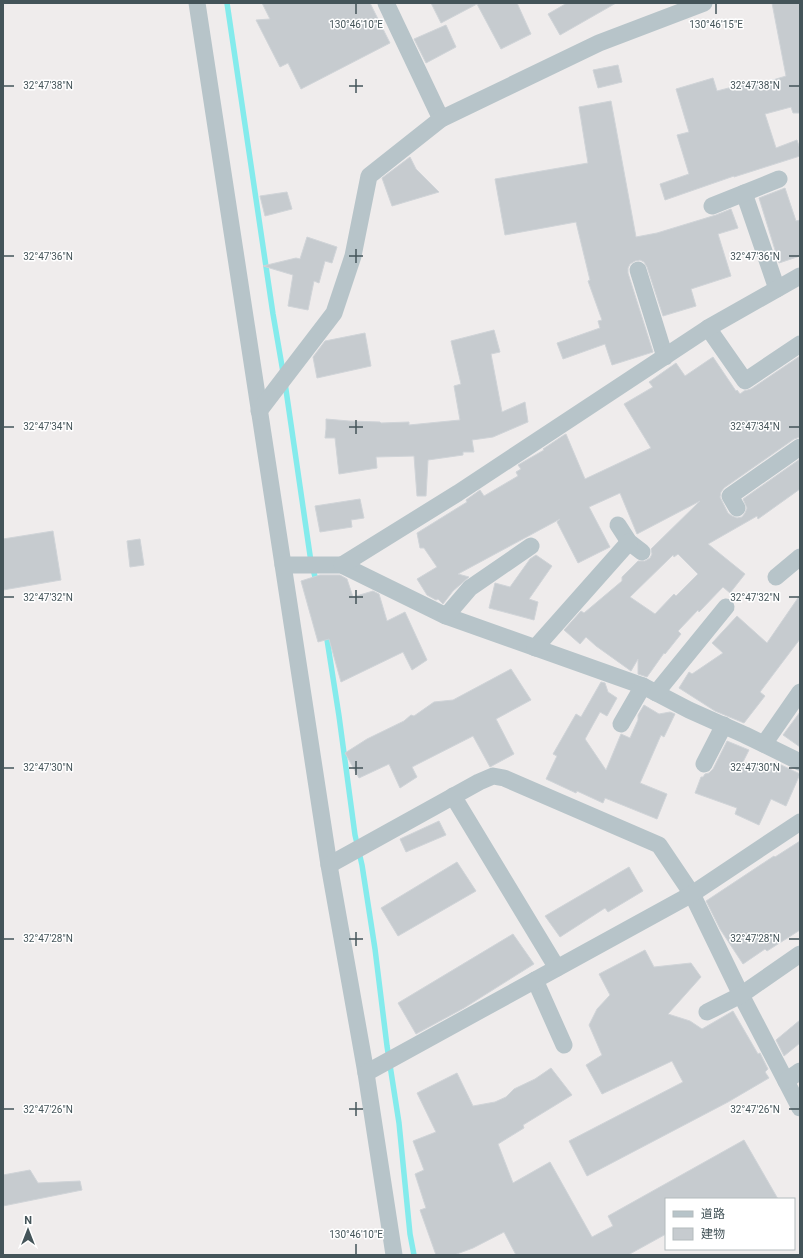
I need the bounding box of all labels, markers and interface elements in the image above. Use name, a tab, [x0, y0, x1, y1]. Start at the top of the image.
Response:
text: 130°46'10"E	[329, 19, 383, 30]
text: 130°46'15"E	[689, 19, 743, 30]
text: 32°47'38"N	[23, 80, 73, 91]
text: 32°47'38"N	[730, 80, 780, 91]
text: 32°47'36"N	[23, 251, 73, 262]
text: 32°47'36"N	[730, 251, 780, 262]
text: 32°47'34"N	[23, 421, 73, 432]
text: 32°47'34"N	[730, 421, 780, 432]
text: 32°47'32"N	[23, 592, 73, 603]
text: 32°47'32"N	[730, 592, 780, 603]
text: 32°47'30"N	[23, 762, 73, 773]
text: 32°47'30"N	[730, 762, 780, 773]
text: 32°47'28"N	[23, 933, 73, 944]
text: 32°47'28"N	[730, 933, 780, 944]
text: 32°47'26"N	[23, 1104, 73, 1115]
text: 32°47'26"N	[730, 1104, 780, 1115]
legend	[665, 1198, 795, 1250]
text: 道路	[701, 1207, 725, 1221]
north arrow	[8, 1210, 48, 1250]
text: N	[24, 1214, 32, 1227]
text: 建物	[701, 1227, 725, 1241]
text: 130°46'10"E	[329, 1229, 383, 1240]

